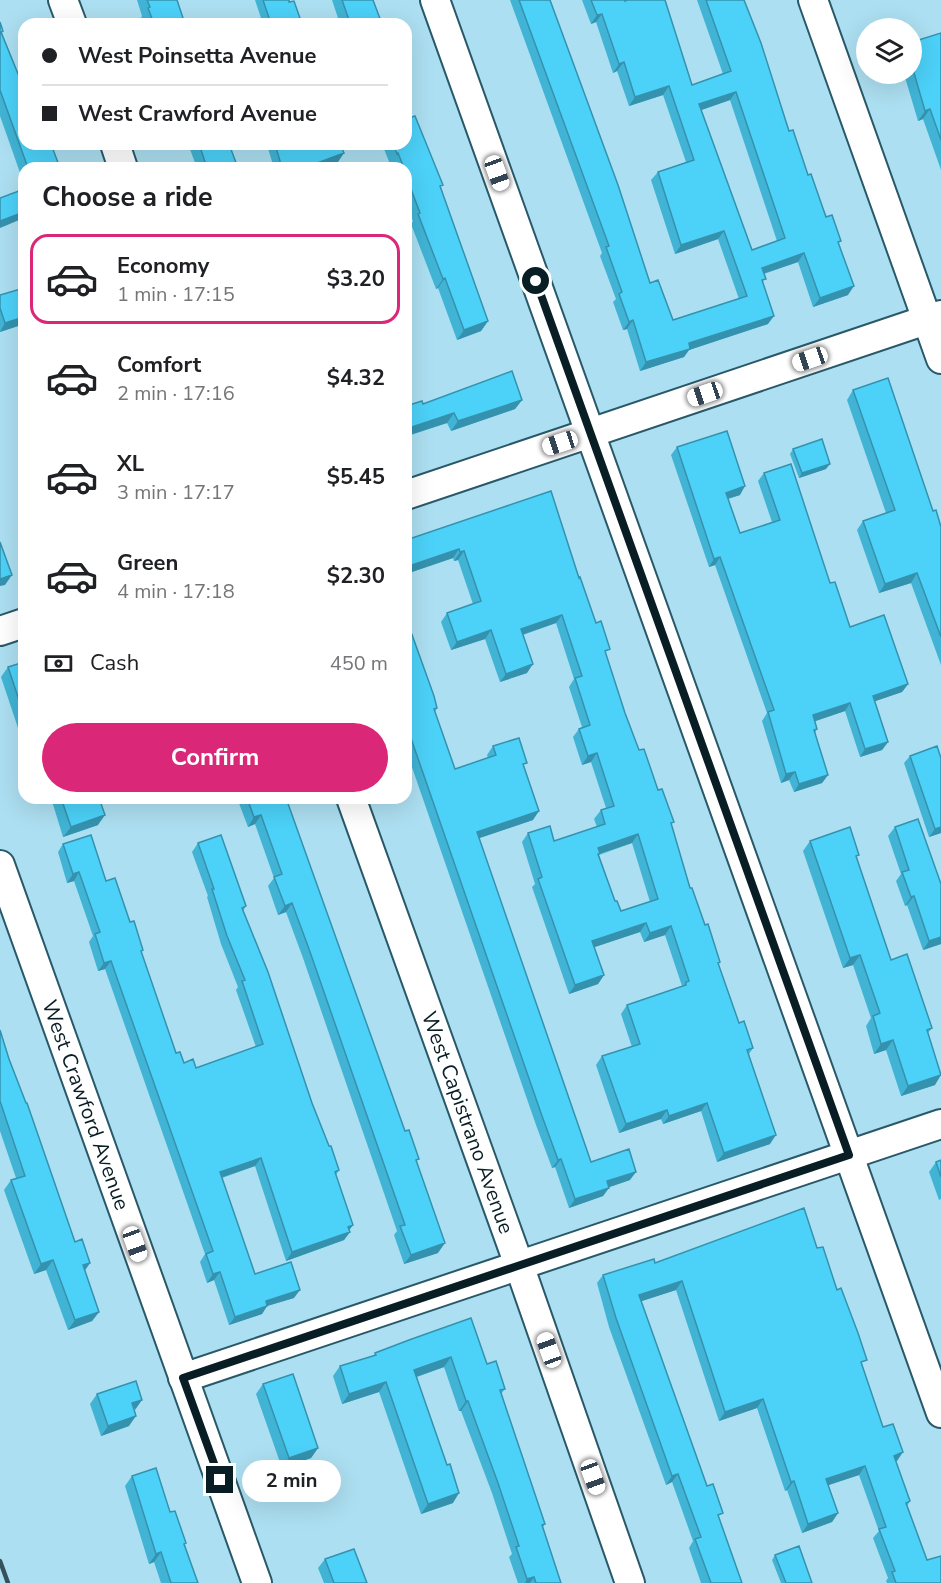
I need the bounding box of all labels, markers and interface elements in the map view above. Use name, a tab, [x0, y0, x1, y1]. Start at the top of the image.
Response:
map controls	[856, 18, 922, 84]
button: layers	[856, 18, 922, 84]
text: West Poinsetta Avenue	[78, 41, 316, 71]
text: West Crawford Avenue	[78, 99, 317, 129]
car	[482, 153, 512, 193]
text: Choose a ride	[42, 179, 213, 216]
text: Economy	[117, 251, 209, 281]
icon: car	[45, 252, 99, 306]
text: $3.20	[327, 264, 385, 294]
route start	[522, 267, 549, 294]
text: 1 min · 17:15	[117, 281, 235, 308]
car	[790, 345, 830, 373]
text: Comfort	[117, 350, 201, 380]
icon: car	[45, 351, 99, 405]
text: $4.32	[327, 363, 385, 393]
text: 2 min · 17:16	[117, 380, 235, 407]
car	[685, 380, 725, 408]
car	[540, 429, 580, 457]
text: XL	[117, 449, 144, 479]
icon: car	[45, 450, 99, 504]
text: $5.45	[327, 462, 385, 492]
text: 3 min · 17:17	[117, 479, 235, 506]
text: Green	[117, 548, 178, 578]
icon: car	[45, 549, 99, 603]
text: $2.30	[327, 561, 385, 591]
text: 4 min · 17:18	[117, 578, 235, 605]
icon: cash	[42, 647, 75, 680]
text: Cash	[90, 648, 139, 678]
text: 450 m	[330, 650, 388, 677]
button: Confirm	[42, 723, 388, 792]
street label: West Crawford Avenue	[35, 996, 136, 1214]
street label: West Capistrano Avenue	[415, 1008, 521, 1238]
car	[120, 1224, 150, 1264]
car	[534, 1330, 564, 1370]
car	[578, 1457, 608, 1497]
callout: 2 min	[241, 1459, 340, 1501]
route end	[206, 1466, 233, 1493]
text: 2 min	[266, 1467, 317, 1494]

